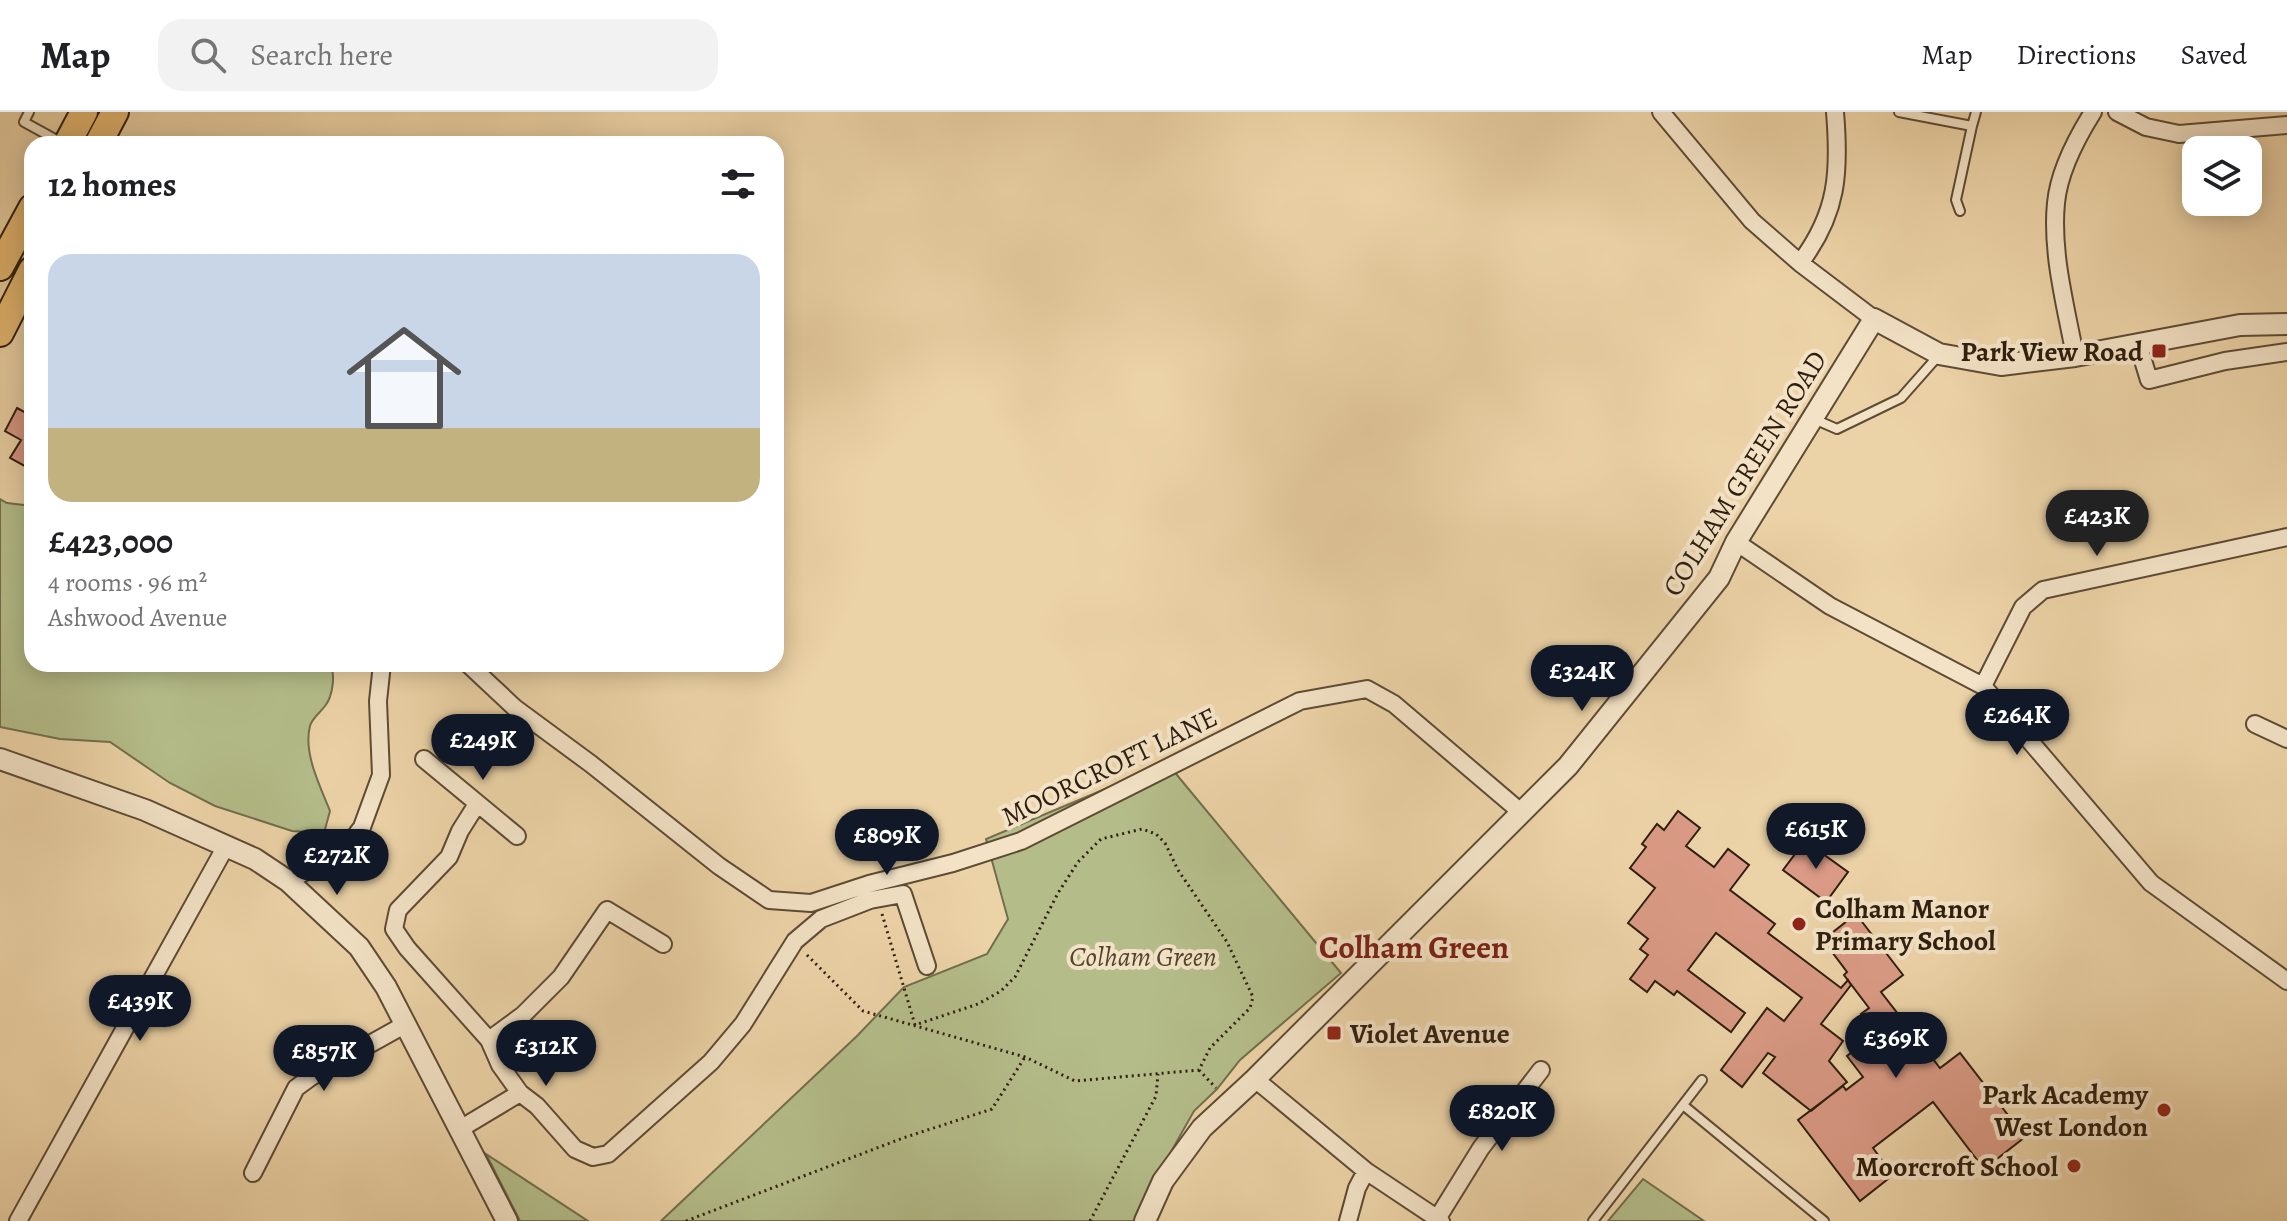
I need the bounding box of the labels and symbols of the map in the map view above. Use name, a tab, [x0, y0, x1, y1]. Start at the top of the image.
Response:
place label: Park View Road	[1960, 333, 2144, 371]
marker: Park View Road	[2150, 342, 2168, 360]
street label: COLHAM GREEN ROAD	[1654, 343, 1836, 604]
pin: £423K	[2041, 490, 2153, 558]
pin: £324K	[1526, 645, 1638, 713]
pin: £264K	[1961, 689, 2073, 757]
street label: MOORCROFT LANE	[995, 698, 1224, 836]
pin: £249K	[427, 714, 539, 782]
pin: £615K	[1760, 803, 1872, 871]
pin: £809K	[831, 809, 943, 877]
pin: £272K	[281, 829, 393, 897]
place label: Colham Manor Primary School	[1815, 890, 1996, 960]
marker: Colham Manor Primary School	[1790, 915, 1808, 933]
district label: Colham Green	[1319, 925, 1509, 969]
park label: Colham Green	[1069, 938, 1217, 976]
pin: £439K	[84, 975, 196, 1043]
pin: £369K	[1840, 1012, 1952, 1080]
place label: Violet Avenue	[1349, 1015, 1510, 1053]
pin: £312K	[490, 1020, 602, 1088]
marker: Violet Avenue	[1325, 1024, 1343, 1042]
pin: £857K	[268, 1025, 380, 1093]
place label: Park Academy West London	[1982, 1076, 2149, 1146]
pin: £820K	[1446, 1085, 1558, 1153]
marker: Park Academy West London	[2155, 1101, 2173, 1119]
place label: Moorcroft School	[1855, 1148, 2059, 1186]
marker: Moorcroft School	[2065, 1157, 2083, 1175]

